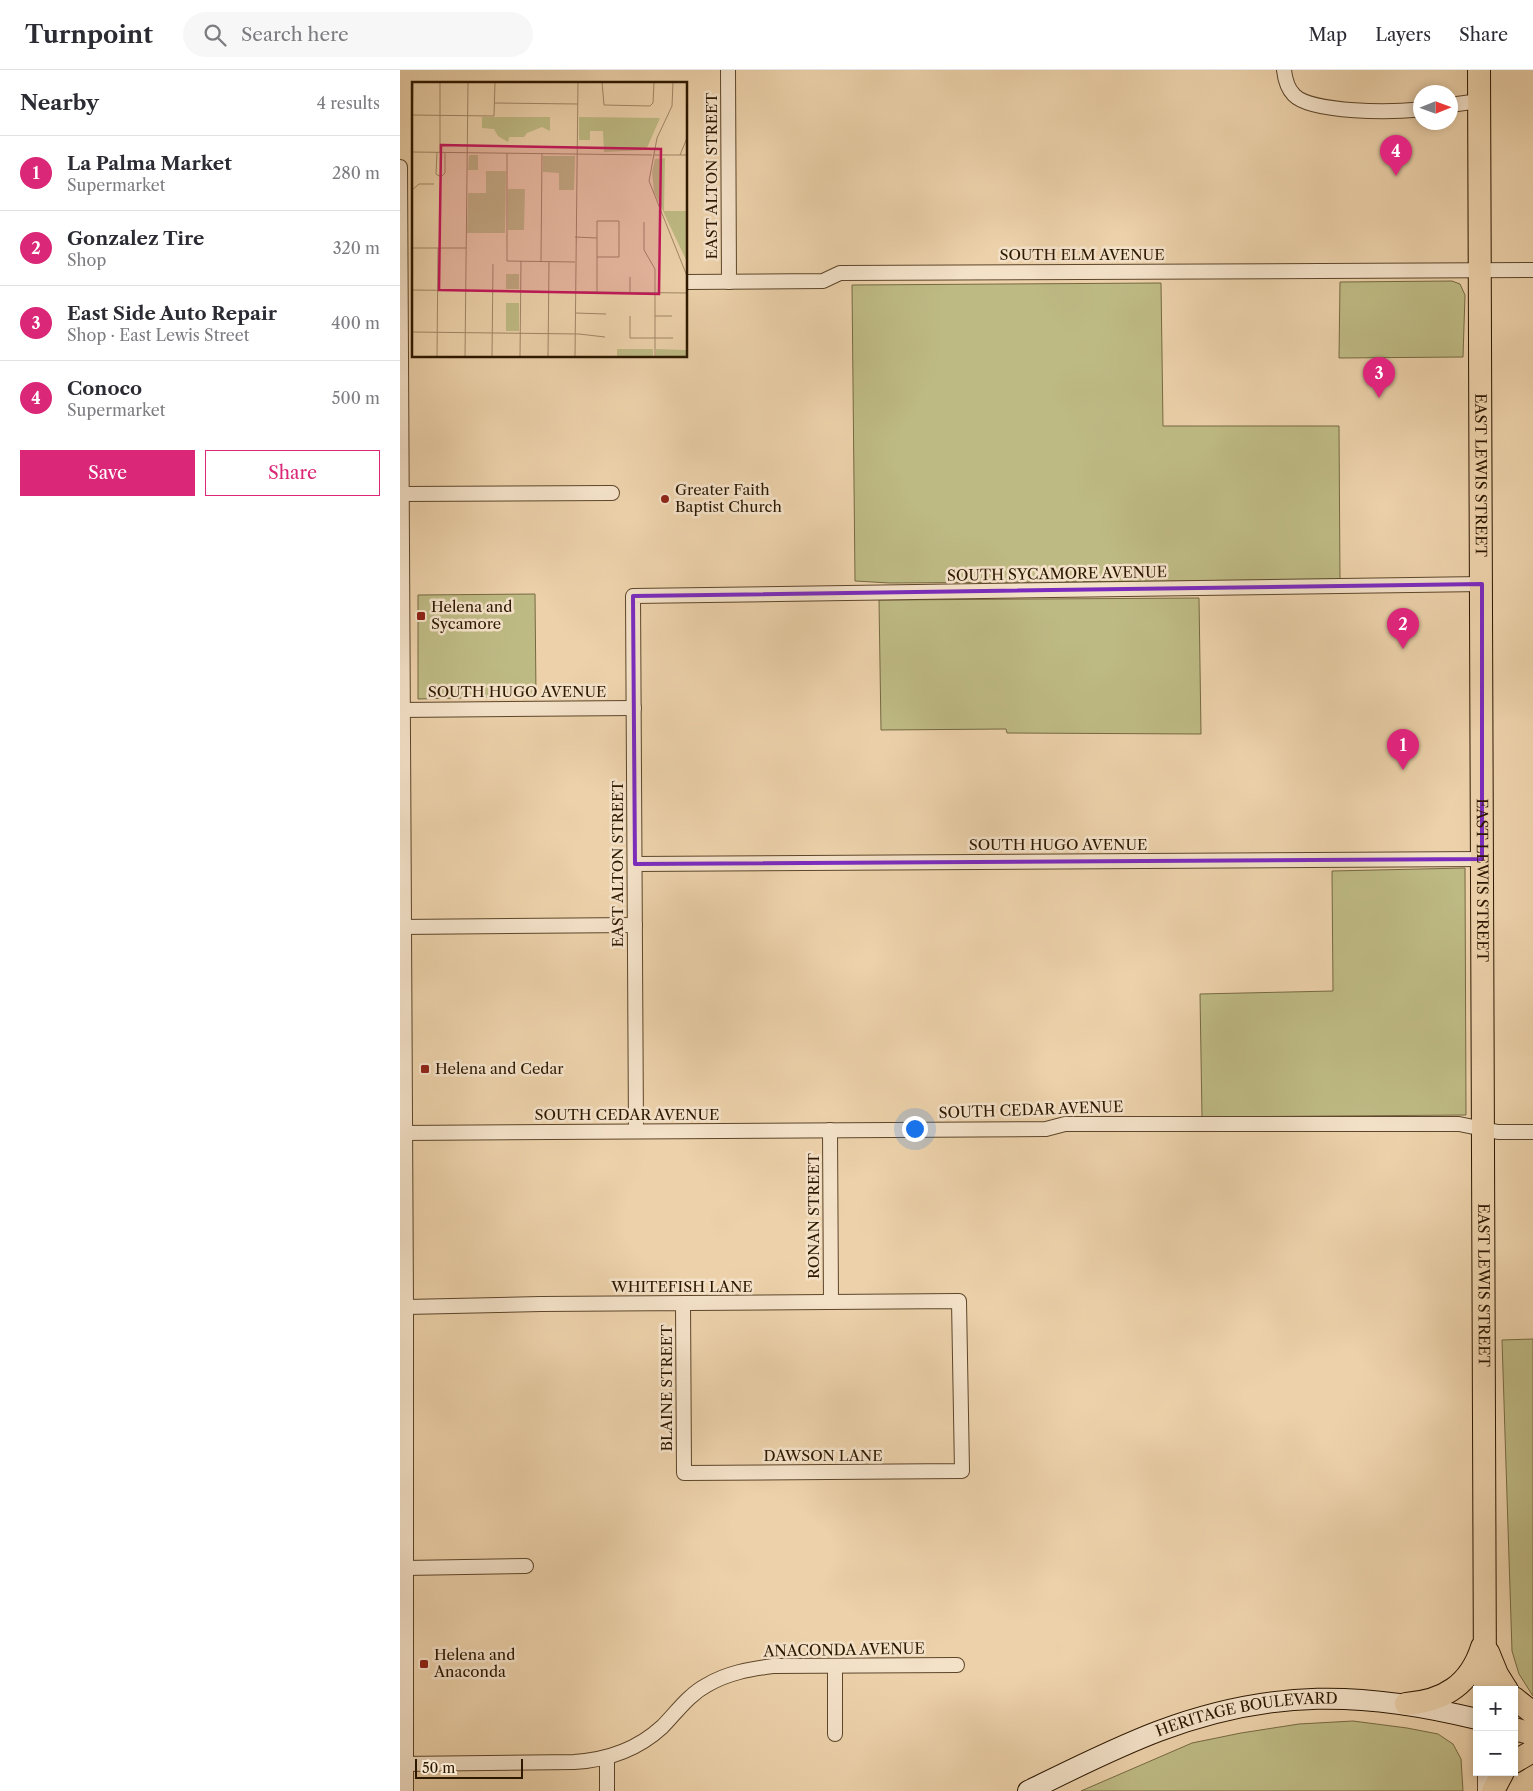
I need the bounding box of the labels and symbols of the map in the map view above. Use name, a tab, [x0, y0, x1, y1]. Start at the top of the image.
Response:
inset map	[412, 82, 688, 358]
north arrow	[1413, 85, 1458, 130]
street label: EAST ALTON STREET	[702, 92, 721, 260]
pin: 4	[1380, 135, 1412, 176]
street label: SOUTH ELM AVENUE	[999, 245, 1165, 264]
pin: 3	[1363, 357, 1395, 398]
street label: EAST LEWIS STREET	[1471, 393, 1491, 558]
place label: Greater Faith Baptist Church	[675, 480, 782, 516]
marker: Greater Faith Baptist Church	[659, 493, 671, 505]
street label: SOUTH SYCAMORE AVENUE	[947, 562, 1167, 585]
place label: Helena and Sycamore	[431, 597, 512, 633]
pin: 2	[1387, 608, 1419, 649]
marker: Helena and Sycamore	[415, 610, 427, 622]
street label: SOUTH HUGO AVENUE	[428, 682, 606, 701]
pin: 1	[1387, 729, 1419, 770]
street label: EAST ALTON STREET	[608, 780, 627, 948]
street label: EAST LEWIS STREET	[1473, 798, 1492, 963]
street label: SOUTH HUGO AVENUE	[969, 835, 1147, 854]
place label: Helena and Cedar	[435, 1059, 564, 1078]
marker: Helena and Cedar	[419, 1063, 431, 1075]
street label: SOUTH CEDAR AVENUE	[938, 1097, 1124, 1122]
street label: SOUTH CEDAR AVENUE	[535, 1105, 719, 1124]
your location	[902, 1116, 928, 1142]
street label: RONAN STREET	[804, 1152, 823, 1279]
street label: EAST LEWIS STREET	[1474, 1203, 1494, 1368]
street label: WHITEFISH LANE	[610, 1277, 753, 1296]
street label: BLAINE STREET	[657, 1324, 676, 1451]
street label: DAWSON LANE	[763, 1446, 883, 1465]
street label: ANACONDA AVENUE	[762, 1639, 925, 1660]
place label: Helena and Anaconda	[433, 1645, 515, 1681]
marker: Helena and Anaconda	[418, 1658, 430, 1670]
street label: HERITAGE BOULEVARD	[1153, 1689, 1338, 1740]
scale bar	[415, 1756, 522, 1779]

